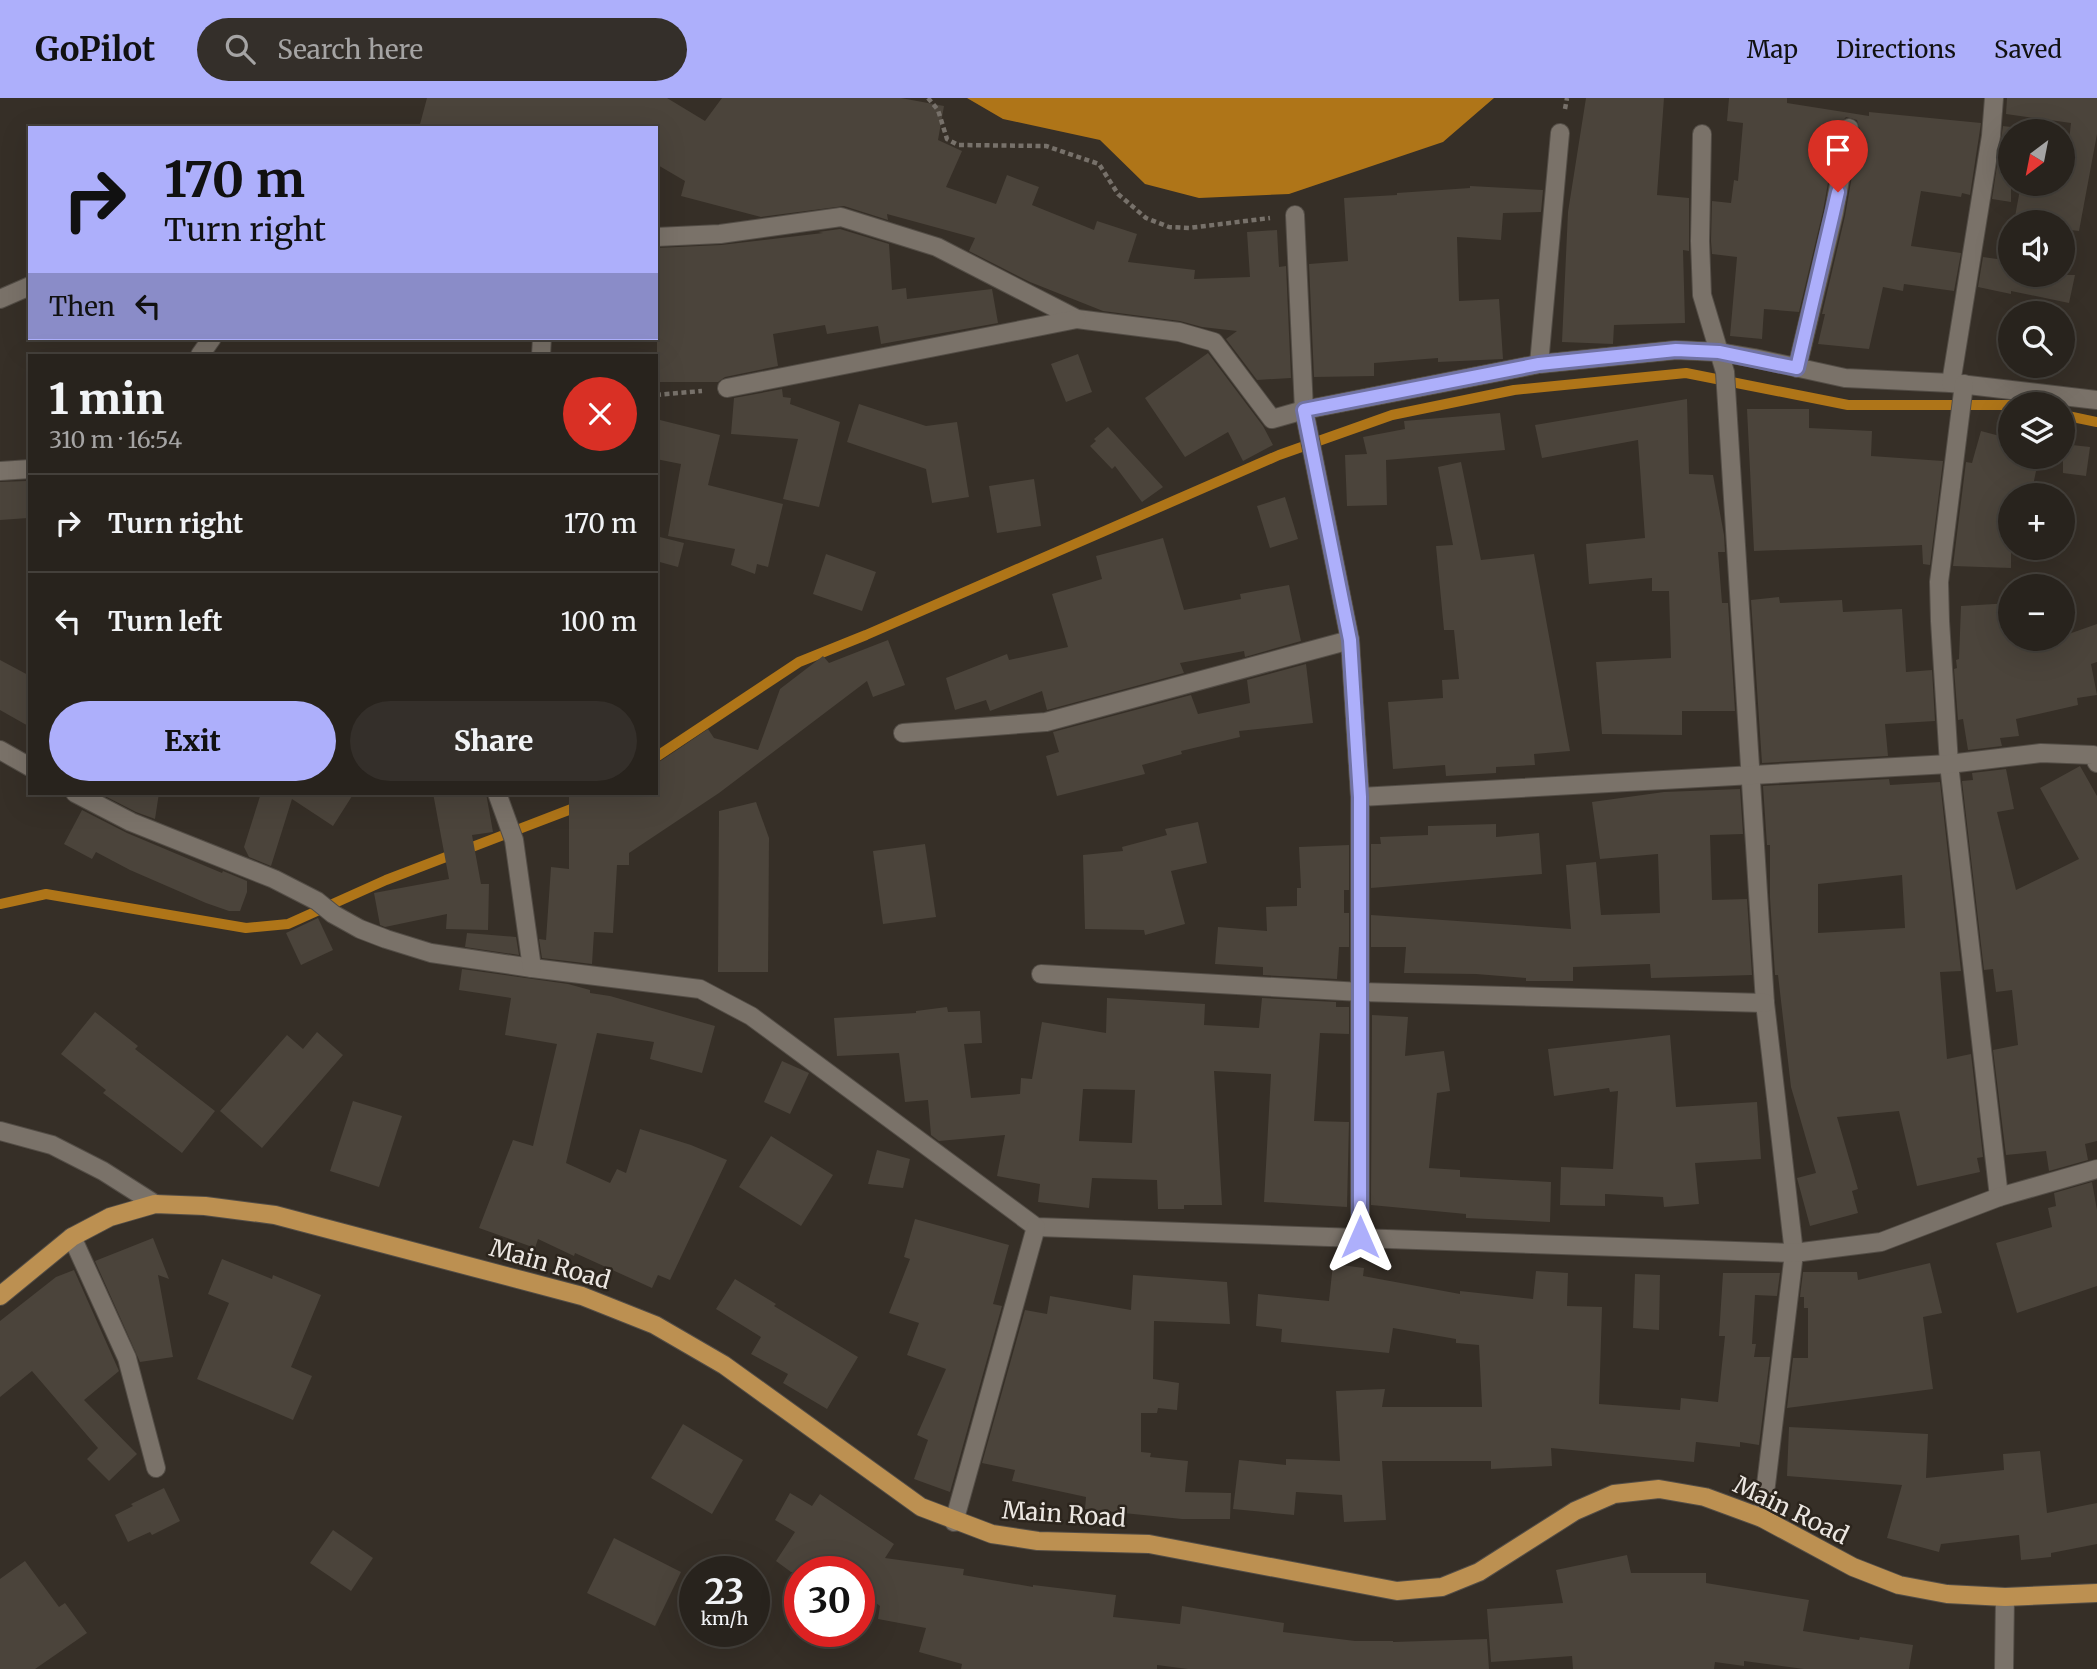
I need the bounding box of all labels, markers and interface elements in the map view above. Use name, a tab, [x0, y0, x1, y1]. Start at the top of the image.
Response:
search box	[197, 18, 687, 81]
text: GoPilot	[35, 29, 155, 70]
icon: search	[221, 30, 259, 68]
text: Search here	[277, 33, 423, 66]
text: Map	[1747, 34, 1798, 65]
text: Directions	[1836, 34, 1956, 65]
text: Saved	[1994, 34, 2062, 65]
north arrow	[1998, 119, 2076, 196]
map controls	[1998, 119, 2075, 651]
pin	[1808, 120, 1868, 192]
icon: arrive	[1819, 131, 1857, 169]
text: 170 m	[164, 149, 305, 210]
icon: right	[49, 154, 140, 245]
text: Turn right	[164, 210, 326, 250]
button: sound	[1998, 210, 2075, 287]
icon: left	[129, 287, 167, 325]
text: Then	[49, 290, 115, 323]
button: search	[1998, 301, 2075, 378]
text: 1 min	[49, 373, 164, 425]
button: close	[563, 377, 637, 451]
button: layers	[1998, 392, 2075, 469]
text: 310 m · 16:54	[49, 425, 182, 454]
button: +	[1998, 483, 2075, 560]
icon: right	[49, 504, 87, 542]
text: Turn right	[108, 507, 243, 540]
text: 170 m	[564, 507, 637, 540]
button: −	[1998, 574, 2075, 651]
icon: left	[49, 602, 87, 640]
text: Turn left	[108, 605, 222, 638]
text: 100 m	[561, 605, 637, 638]
button: Exit	[49, 701, 336, 781]
button: Share	[350, 701, 637, 781]
position arrow	[1323, 1200, 1397, 1274]
street label: Main Road	[486, 1232, 614, 1296]
street label: Main Road	[1728, 1469, 1854, 1551]
street label: Main Road	[1001, 1494, 1127, 1534]
speed limit sign: 30	[784, 1556, 875, 1647]
text: 23	[705, 1570, 744, 1614]
text: km/h	[701, 1607, 748, 1630]

